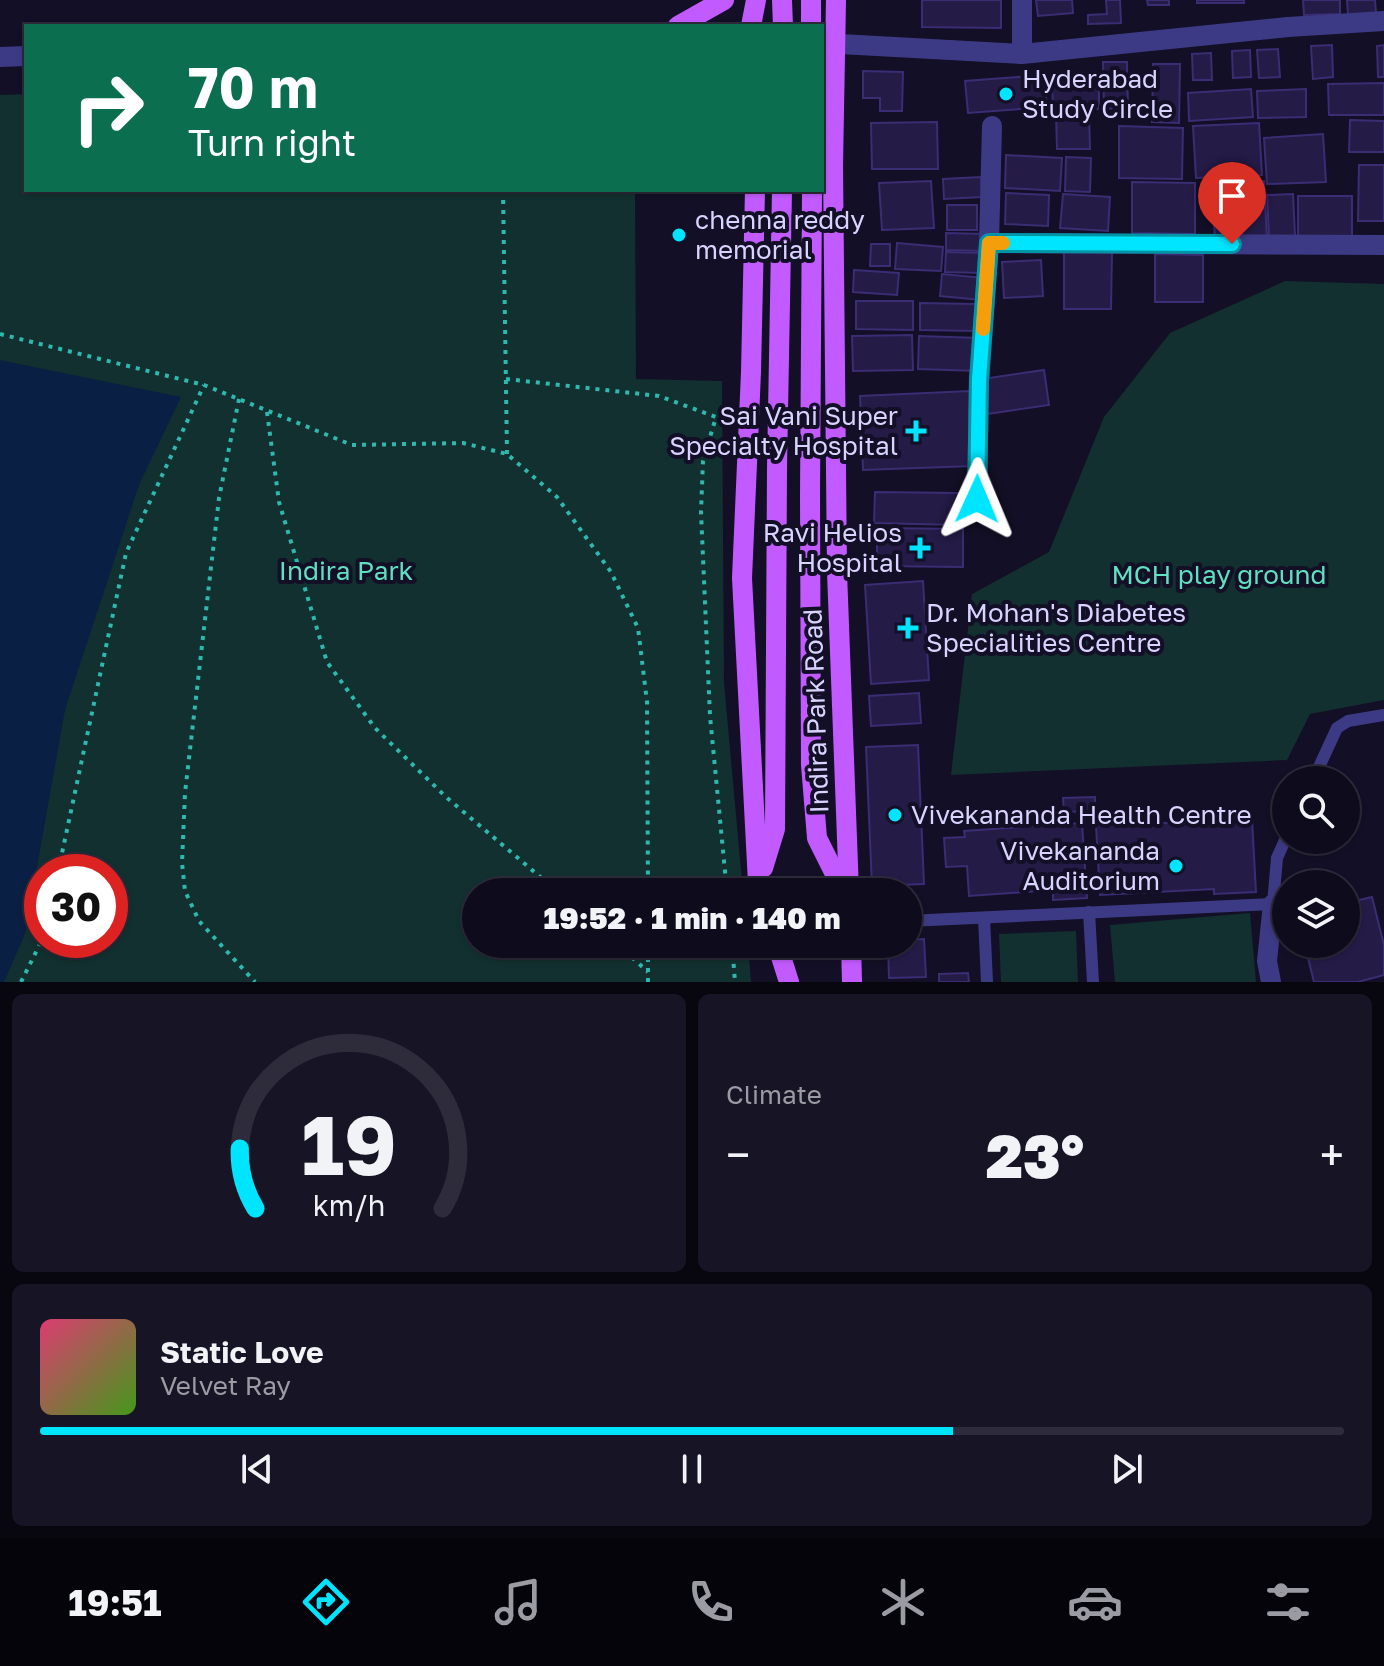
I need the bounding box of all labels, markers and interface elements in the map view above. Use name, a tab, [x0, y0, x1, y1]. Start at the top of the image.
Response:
text: 70 m	[188, 53, 318, 120]
icon: right	[56, 56, 160, 160]
place label: Hyderabad Study Circle	[1022, 63, 1173, 124]
marker: Hyderabad Study Circle	[997, 85, 1015, 103]
text: Turn right	[188, 121, 356, 164]
pin	[1198, 162, 1266, 244]
icon: arrive	[1210, 174, 1254, 218]
place label: chenna reddy memorial	[695, 204, 865, 265]
marker: chenna reddy memorial	[670, 226, 688, 244]
place label: Sai Vani Super Specialty Hospital	[669, 400, 898, 461]
marker: Sai Vani Super Specialty Hospital	[905, 420, 927, 442]
position arrow	[935, 457, 1019, 541]
place label: Ravi Helios Hospital	[763, 517, 902, 578]
marker: Ravi Helios Hospital	[909, 537, 931, 559]
park label: Indira Park	[279, 555, 414, 586]
park label: MCH play ground	[1111, 559, 1327, 590]
place label: Dr. Mohan's Diabetes Specialities Centre	[926, 597, 1186, 658]
street label: Indira Park Road	[796, 608, 835, 814]
marker: Dr. Mohan's Diabetes Specialities Centre	[897, 617, 919, 639]
map controls	[1272, 766, 1360, 958]
button: search	[1272, 766, 1360, 854]
place label: Vivekananda Health Centre	[911, 799, 1252, 830]
marker: Vivekananda Health Centre	[886, 806, 904, 824]
place label: Vivekananda Auditorium	[1000, 835, 1160, 896]
speed limit sign: 30	[24, 854, 128, 958]
marker: Vivekananda Auditorium	[1167, 857, 1185, 875]
button: layers	[1272, 870, 1360, 958]
text: 19:52 · 1 min · 140 m	[543, 900, 841, 936]
text: Climate	[726, 1079, 822, 1110]
text: 19	[301, 1093, 397, 1193]
text: 23°	[986, 1119, 1084, 1191]
text: −	[726, 1128, 750, 1181]
text: +	[1320, 1128, 1344, 1181]
text: km/h	[313, 1188, 385, 1222]
text: Static Love	[160, 1334, 324, 1370]
text: Velvet Ray	[160, 1370, 291, 1401]
icon: previous	[235, 1447, 279, 1491]
icon: pause	[670, 1447, 714, 1491]
icon: next	[1105, 1447, 1149, 1491]
icon: directions	[298, 1574, 354, 1630]
icon: music	[490, 1574, 546, 1630]
icon: phone	[683, 1574, 739, 1630]
icon: climate	[875, 1574, 931, 1630]
icon: car	[1067, 1574, 1123, 1630]
icon: filters	[1260, 1574, 1316, 1630]
text: 19:51	[68, 1581, 162, 1624]

